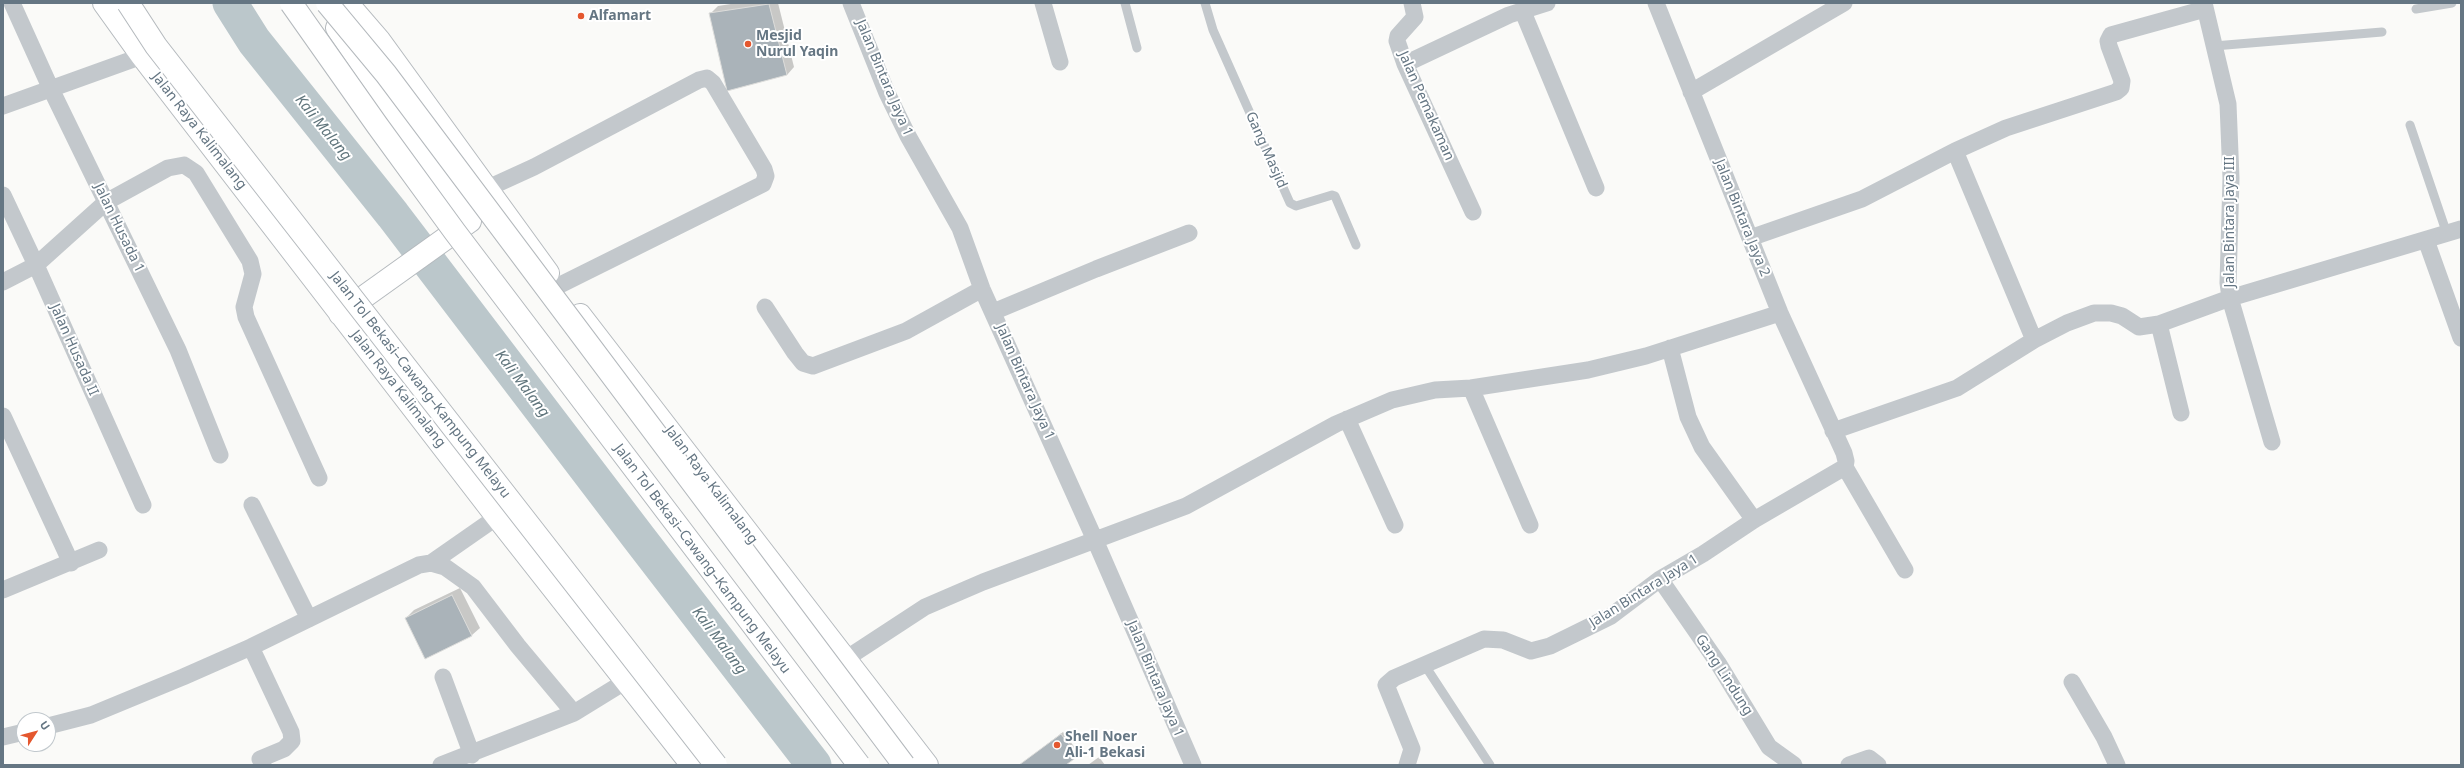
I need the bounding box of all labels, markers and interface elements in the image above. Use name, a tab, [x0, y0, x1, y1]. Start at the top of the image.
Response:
place label: Alfamart	[589, 8, 651, 24]
marker: Alfamart	[576, 11, 586, 21]
street label: Jalan Bintara Jaya 1	[852, 17, 916, 139]
place label: Mesjid Nurul Yaqin	[756, 28, 838, 60]
marker: Mesjid Nurul Yaqin	[743, 39, 753, 49]
street label: Jalan Pemakaman	[1394, 49, 1458, 163]
street label: Jalan Raya Kalimalang	[148, 69, 250, 193]
water label: Kali Malang	[291, 91, 355, 165]
street label: Gang Masjid	[1242, 109, 1290, 191]
street label: Jalan Bintara Jaya III	[2222, 156, 2238, 288]
street label: Jalan Bintara Jaya 2	[1711, 157, 1773, 279]
street label: Jalan Husada 1	[90, 181, 148, 275]
street label: Jalan Tol Bekasi–Cawang–Kampung Melayu	[326, 268, 514, 502]
street label: Jalan Husada II	[46, 302, 102, 398]
street label: Jalan Bintara Jaya 1	[992, 321, 1058, 443]
street label: Jalan Raya Kalimalang	[347, 327, 449, 451]
water label: Kali Malang	[491, 347, 553, 421]
street label: Jalan Raya Kalimalang	[661, 422, 761, 548]
street label: Jalan Tol Bekasi–Cawang–Kampung Melayu	[610, 441, 794, 677]
street label: Jalan Bintara Jaya 1	[1587, 551, 1701, 631]
water label: Kali Malang	[688, 604, 750, 678]
street label: Jalan Bintara Jaya 1	[1123, 618, 1187, 740]
street label: Gang Lindung	[1692, 631, 1756, 719]
north arrow	[16, 712, 56, 752]
text: U	[37, 717, 54, 733]
place label: Shell Noer Ali-1 Bekasi	[1065, 729, 1145, 762]
marker: Shell Noer Ali-1 Bekasi	[1052, 740, 1062, 750]

